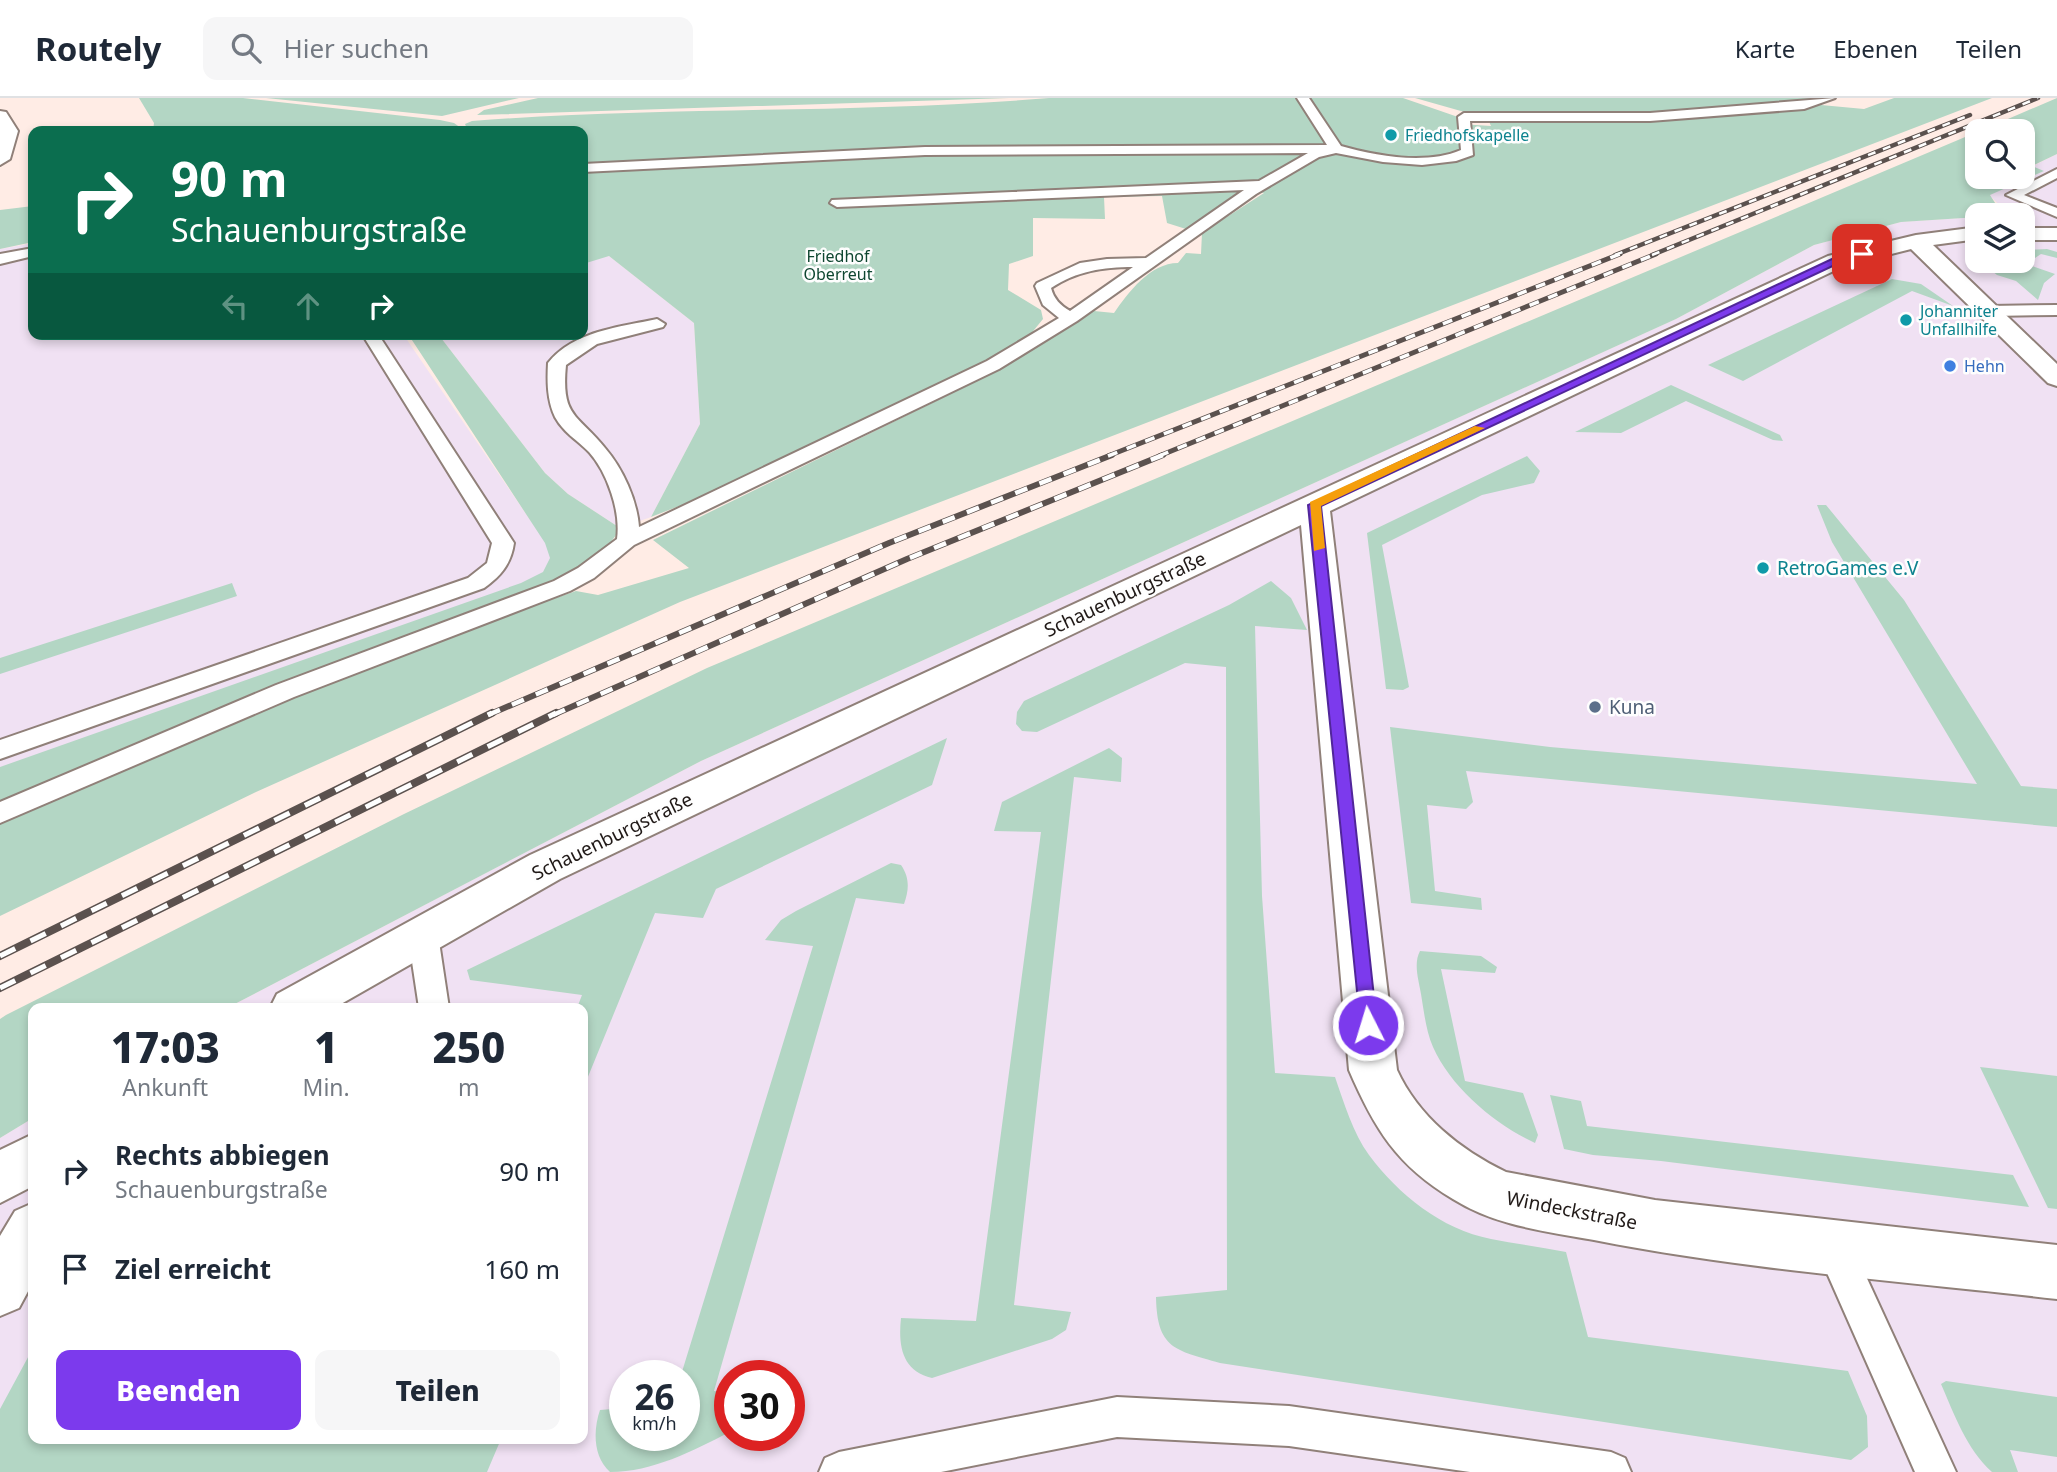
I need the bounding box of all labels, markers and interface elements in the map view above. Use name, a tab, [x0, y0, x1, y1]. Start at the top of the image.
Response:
search box	[203, 17, 693, 80]
text: Routely	[35, 26, 161, 71]
icon: search	[227, 29, 265, 67]
text: Hier suchen	[283, 30, 429, 66]
text: Karte	[1735, 32, 1795, 65]
text: Ebenen	[1833, 32, 1918, 65]
text: Teilen	[1956, 32, 2022, 65]
map controls	[1965, 119, 2035, 273]
button: search	[1965, 119, 2035, 189]
place label: Friedhofskapelle	[1405, 124, 1529, 146]
marker: Friedhofskapelle	[1383, 127, 1399, 143]
text: 90 m	[171, 145, 288, 211]
icon: right	[56, 154, 147, 245]
button: layers	[1965, 203, 2035, 273]
text: Schauenburgstraße	[171, 208, 467, 251]
pin	[1832, 224, 1892, 284]
icon: arrive	[1843, 235, 1881, 273]
park label: Friedhof Oberreut	[804, 245, 873, 285]
icon: left	[216, 287, 254, 325]
icon: ahead	[289, 287, 327, 325]
icon: right	[362, 287, 400, 325]
place label: Johanniter Unfallhilfe	[1918, 300, 1999, 340]
marker: Johanniter Unfallhilfe	[1898, 312, 1914, 328]
place label: Hehn	[1964, 355, 2005, 377]
marker: Hehn	[1942, 358, 1958, 374]
street label: Schauenburgstraße	[1040, 545, 1210, 643]
place label: RetroGames e.V	[1777, 555, 1919, 581]
marker: RetroGames e.V	[1755, 560, 1771, 576]
place label: Kuna	[1609, 694, 1655, 720]
marker: Kuna	[1587, 699, 1603, 715]
street label: Schauenburgstraße	[527, 786, 697, 886]
position arrow	[1331, 988, 1405, 1062]
text: 17:03	[111, 1018, 220, 1075]
text: 1	[314, 1018, 338, 1075]
text: 250	[432, 1018, 505, 1075]
text: Ankunft	[122, 1071, 208, 1103]
text: Min.	[303, 1071, 350, 1103]
text: m	[458, 1071, 480, 1103]
text: Rechts abbiegen	[115, 1137, 330, 1173]
icon: right	[56, 1152, 94, 1190]
text: 90 m	[499, 1153, 560, 1189]
text: Schauenburgstraße	[115, 1173, 328, 1205]
street label: Windeckstraße	[1504, 1185, 1640, 1235]
icon: arrive	[56, 1250, 94, 1288]
text: Ziel erreicht	[115, 1251, 271, 1287]
text: 160 m	[484, 1251, 560, 1287]
button: Beenden	[56, 1350, 301, 1430]
button: Teilen	[315, 1350, 560, 1430]
speed limit sign: 30	[714, 1360, 805, 1451]
text: 26	[634, 1373, 675, 1420]
text: km/h	[632, 1411, 677, 1435]

